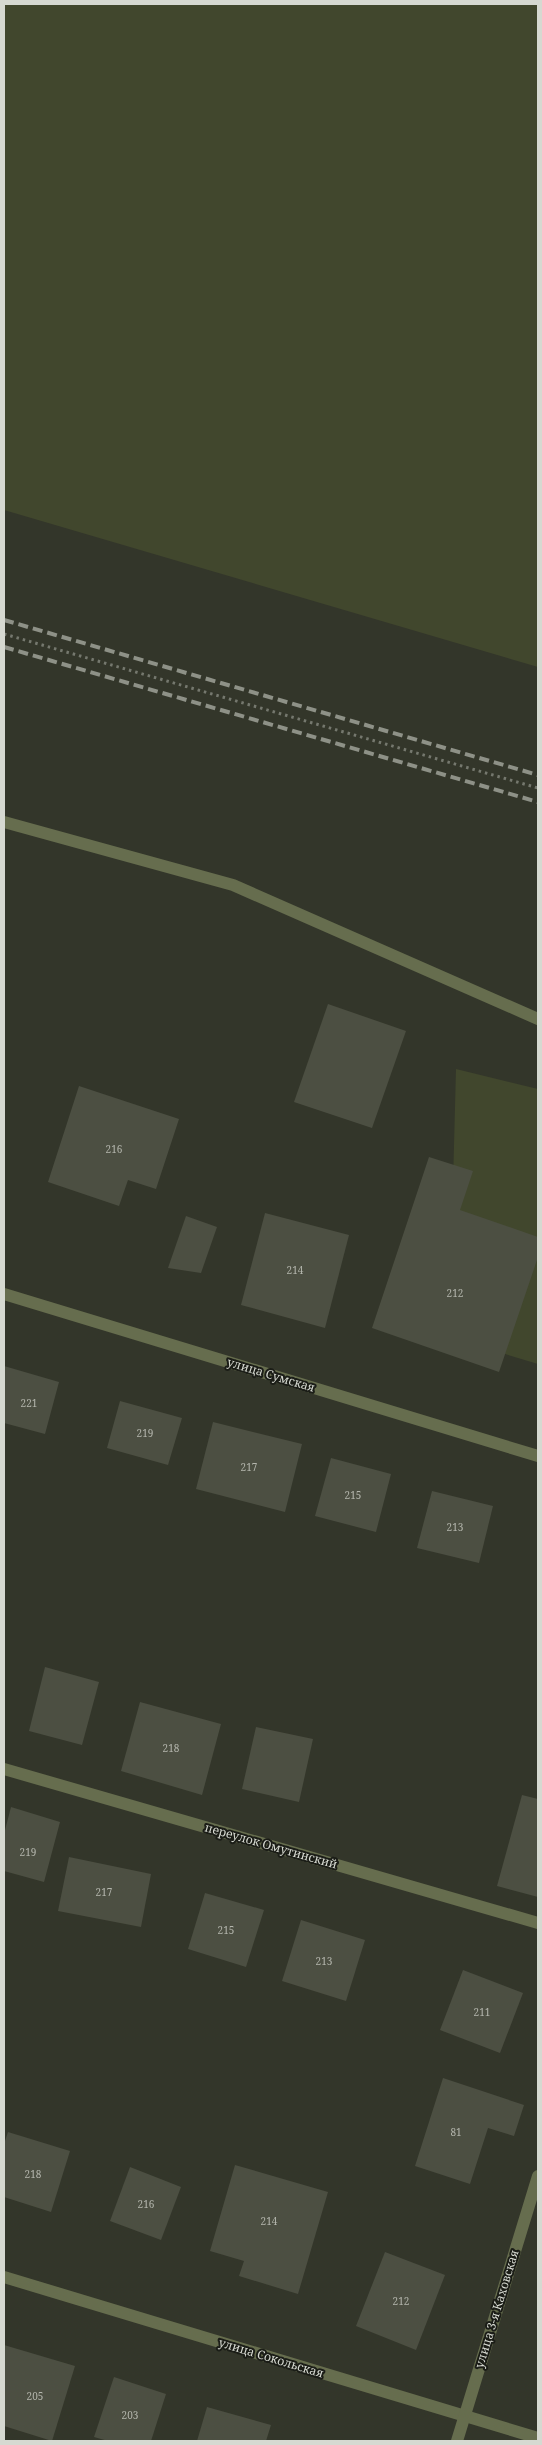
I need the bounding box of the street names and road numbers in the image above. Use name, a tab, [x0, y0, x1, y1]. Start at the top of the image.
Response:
street label: улица Сумская	[225, 1353, 317, 1396]
street label: переулок Омутинский	[203, 1818, 339, 1873]
street label: улица 3-я Каховская	[470, 2247, 523, 2370]
street label: улица Сокольская	[217, 2333, 326, 2382]

